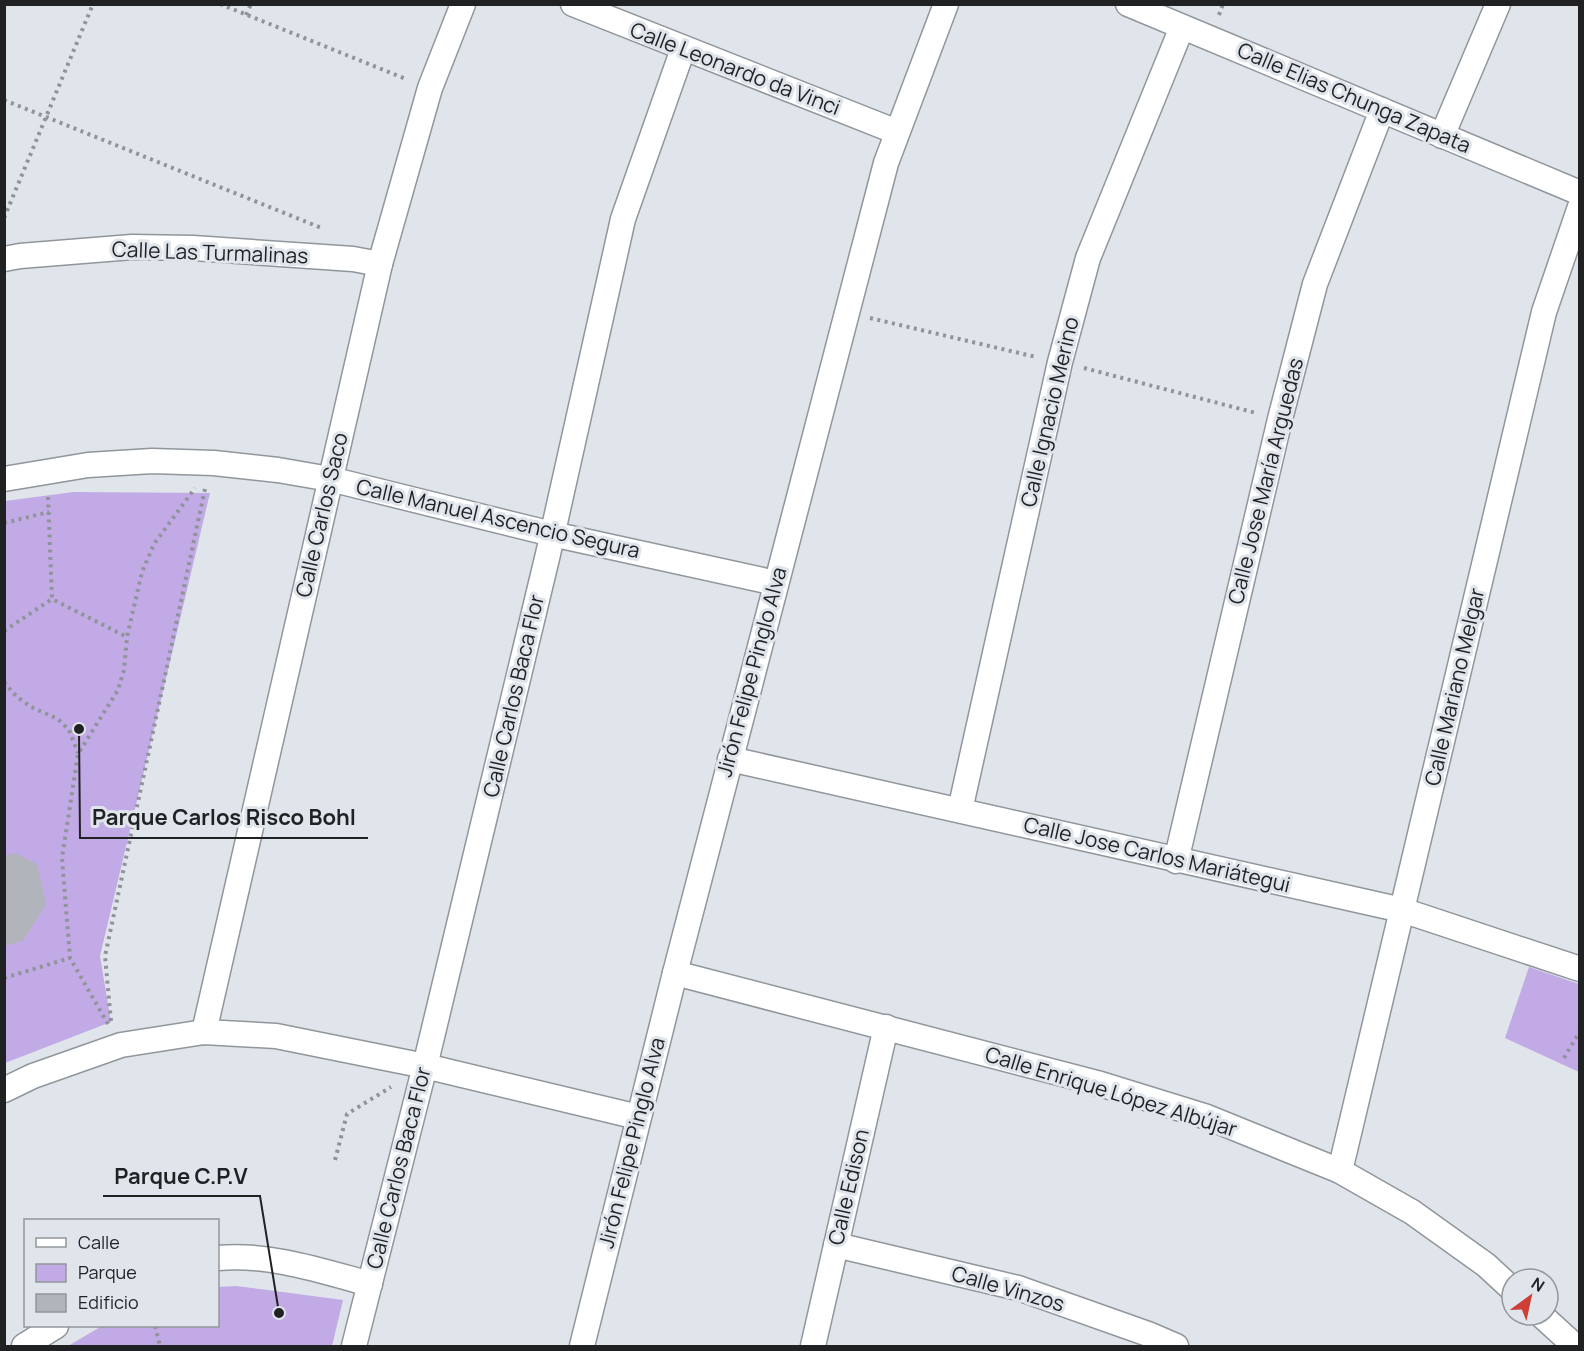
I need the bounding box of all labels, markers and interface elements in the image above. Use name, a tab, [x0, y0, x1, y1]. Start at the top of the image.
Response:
street label: Calle Leonardo da Vinci	[626, 15, 844, 121]
street label: Calle Elias Chunga Zapata	[1233, 35, 1475, 159]
street label: Calle Las Turmalinas	[111, 235, 309, 269]
street label: Calle Ignacio Merino	[1014, 314, 1085, 510]
street label: Calle Jose María Arguedas	[1221, 355, 1309, 607]
street label: Calle Carlos Saco	[288, 430, 354, 600]
street label: Calle Manuel Ascencio Segura	[354, 472, 643, 564]
street label: Jirón Felipe Pinglo Alva	[710, 564, 793, 780]
street label: Calle Mariano Melgar	[1418, 585, 1490, 788]
street label: Calle Carlos Baca Flor	[476, 591, 550, 800]
callout: Parque Carlos Risco Bohl	[80, 798, 368, 838]
text: Parque Carlos Risco Bohl	[92, 802, 356, 832]
street label: Calle Jose Carlos Mariátegui	[1021, 810, 1293, 898]
street label: Jirón Felipe Pinglo Alva	[591, 1034, 671, 1251]
street label: Calle Enrique López Albújar	[982, 1039, 1241, 1143]
street label: Calle Carlos Baca Flor	[359, 1063, 437, 1272]
street label: Calle Edison	[821, 1126, 875, 1248]
callout: Parque C.P.V	[103, 1156, 260, 1196]
text: Parque C.P.V	[114, 1161, 248, 1191]
legend	[24, 1219, 219, 1327]
text: Calle	[78, 1230, 120, 1254]
street label: Calle Vinzos	[949, 1259, 1068, 1318]
text: Parque	[78, 1260, 137, 1284]
north arrow	[1500, 1267, 1560, 1327]
text: N	[1527, 1272, 1549, 1297]
text: Edificio	[78, 1290, 139, 1314]

